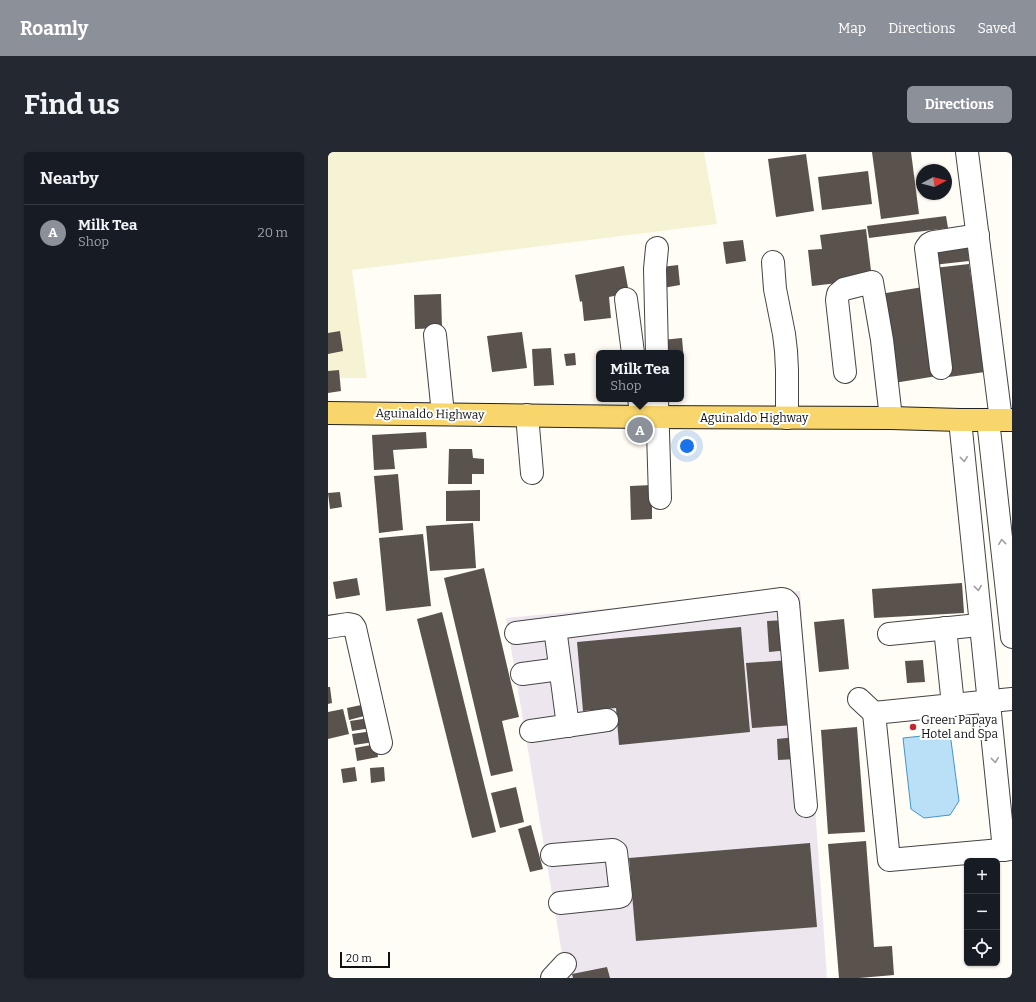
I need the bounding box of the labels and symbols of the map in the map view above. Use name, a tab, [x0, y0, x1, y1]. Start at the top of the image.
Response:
north arrow	[916, 164, 952, 200]
street label: Aguinaldo Highway	[376, 406, 485, 422]
street label: Aguinaldo Highway	[700, 411, 809, 425]
pin: A	[627, 415, 653, 445]
your location	[677, 436, 697, 456]
one-way arrow	[960, 456, 969, 462]
one-way arrow	[998, 539, 1007, 545]
one-way arrow	[973, 585, 982, 591]
place label: Green Papaya Hotel and Spa	[921, 713, 999, 741]
marker: Green Papaya Hotel and Spa	[908, 722, 918, 732]
one-way arrow	[990, 757, 999, 763]
scale bar	[340, 950, 390, 969]

